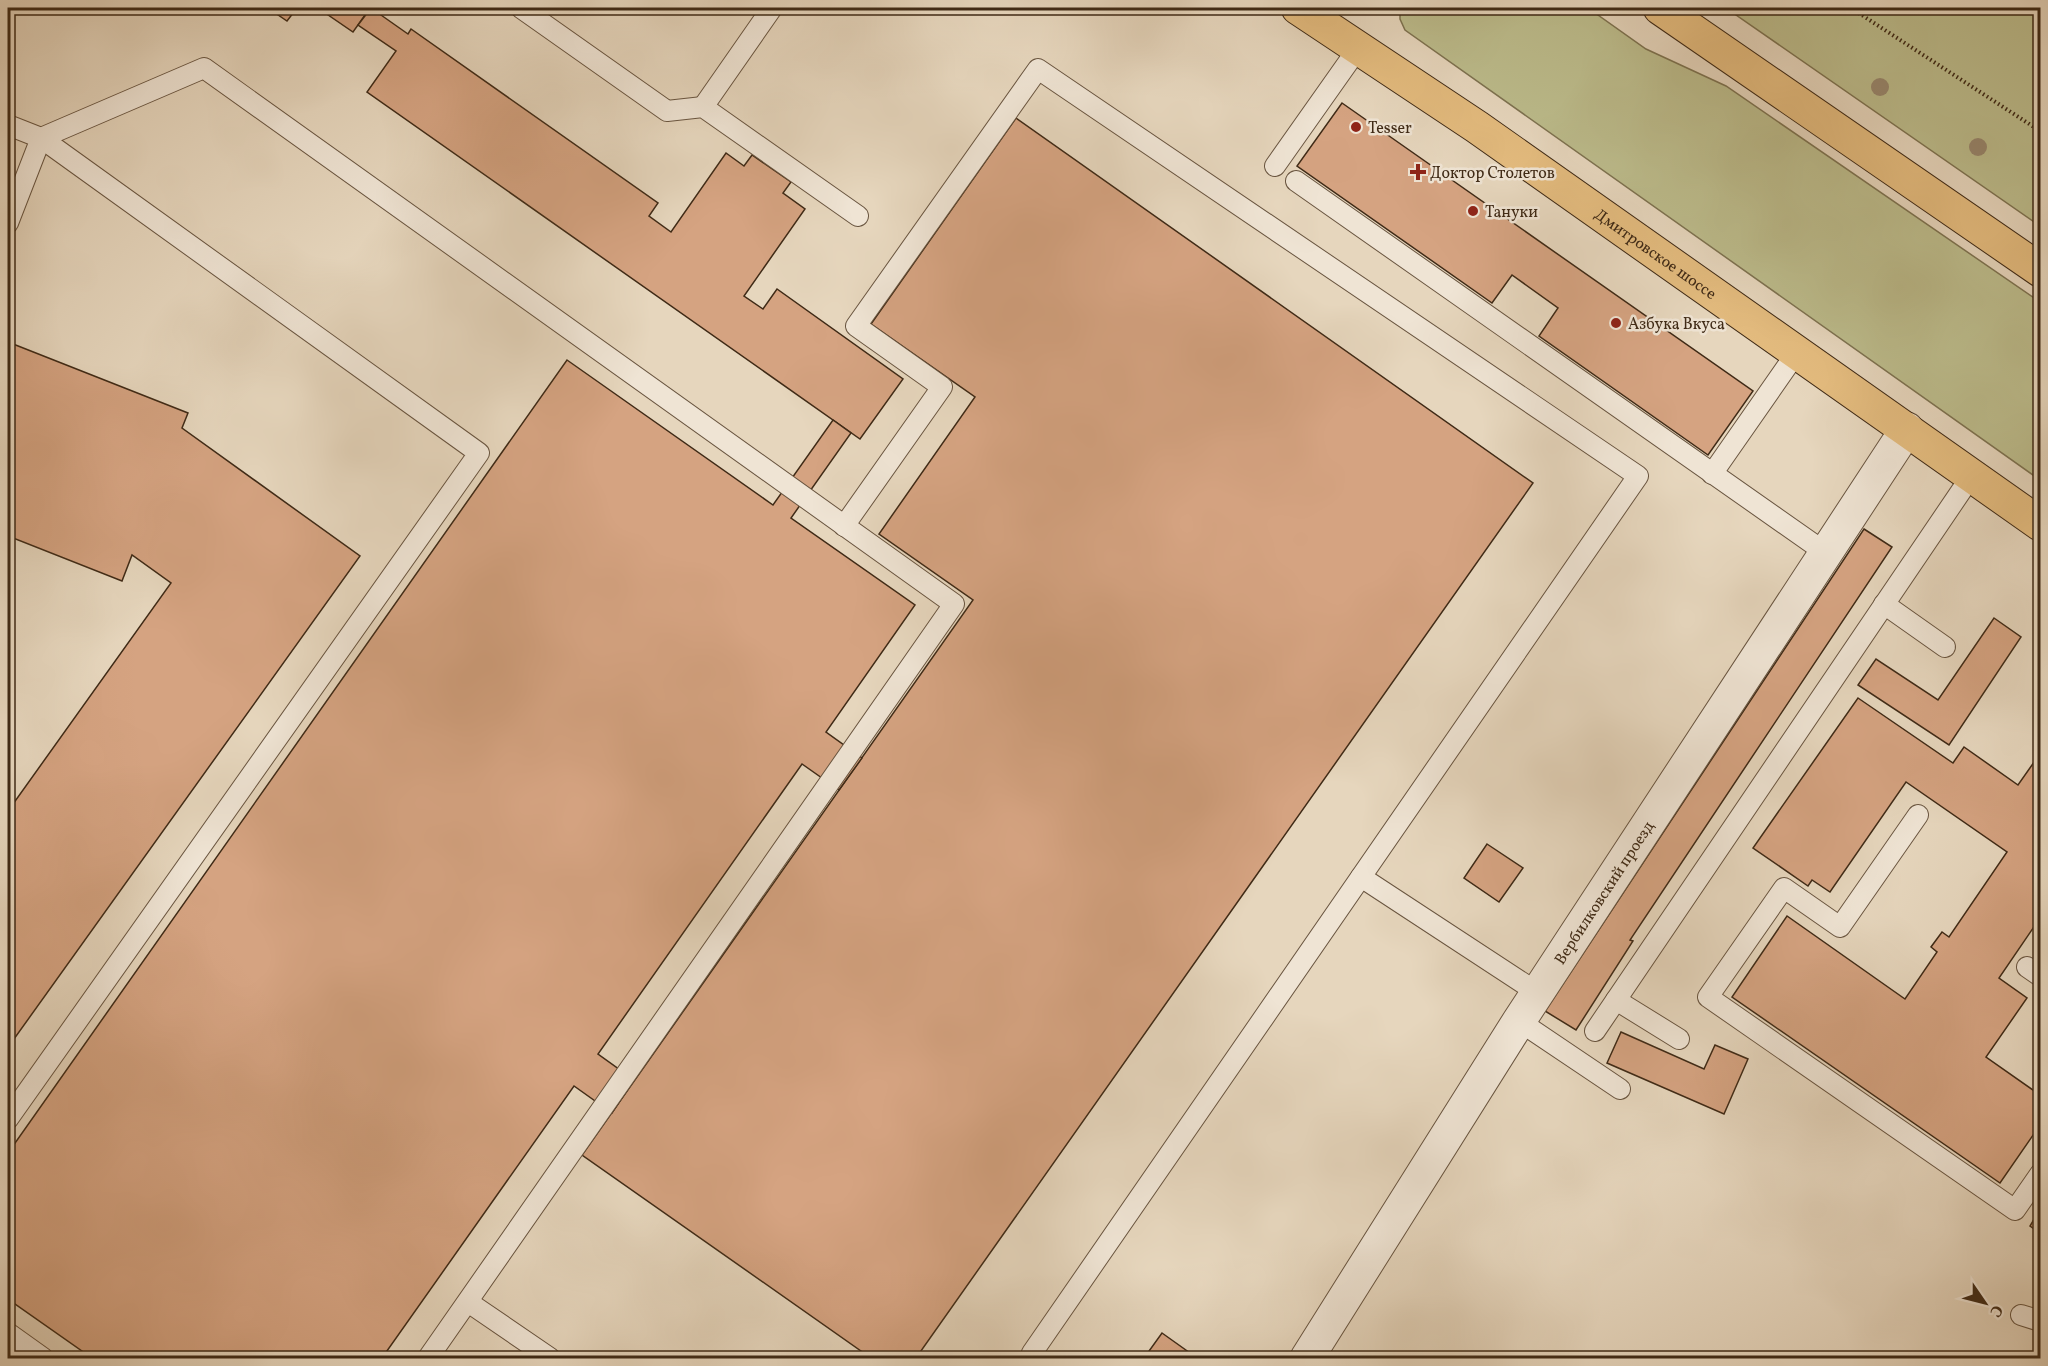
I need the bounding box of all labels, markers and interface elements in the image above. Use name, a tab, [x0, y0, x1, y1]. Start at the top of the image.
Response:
place label: Tesser	[1368, 118, 1412, 140]
marker: Tesser	[1349, 120, 1363, 134]
place label: Доктор Столетов	[1430, 163, 1555, 185]
marker: Доктор Столетов	[1411, 165, 1425, 179]
place label: Тануки	[1485, 202, 1538, 224]
marker: Тануки	[1466, 204, 1480, 218]
street label: Дмитровское шоссе	[1589, 204, 1720, 306]
place label: Азбука Вкуса	[1628, 314, 1725, 336]
marker: Азбука Вкуса	[1609, 316, 1623, 330]
street label: Вербилковский проезд	[1550, 817, 1660, 970]
north arrow	[1955, 1273, 2015, 1333]
text: С	[1984, 1300, 2008, 1321]

